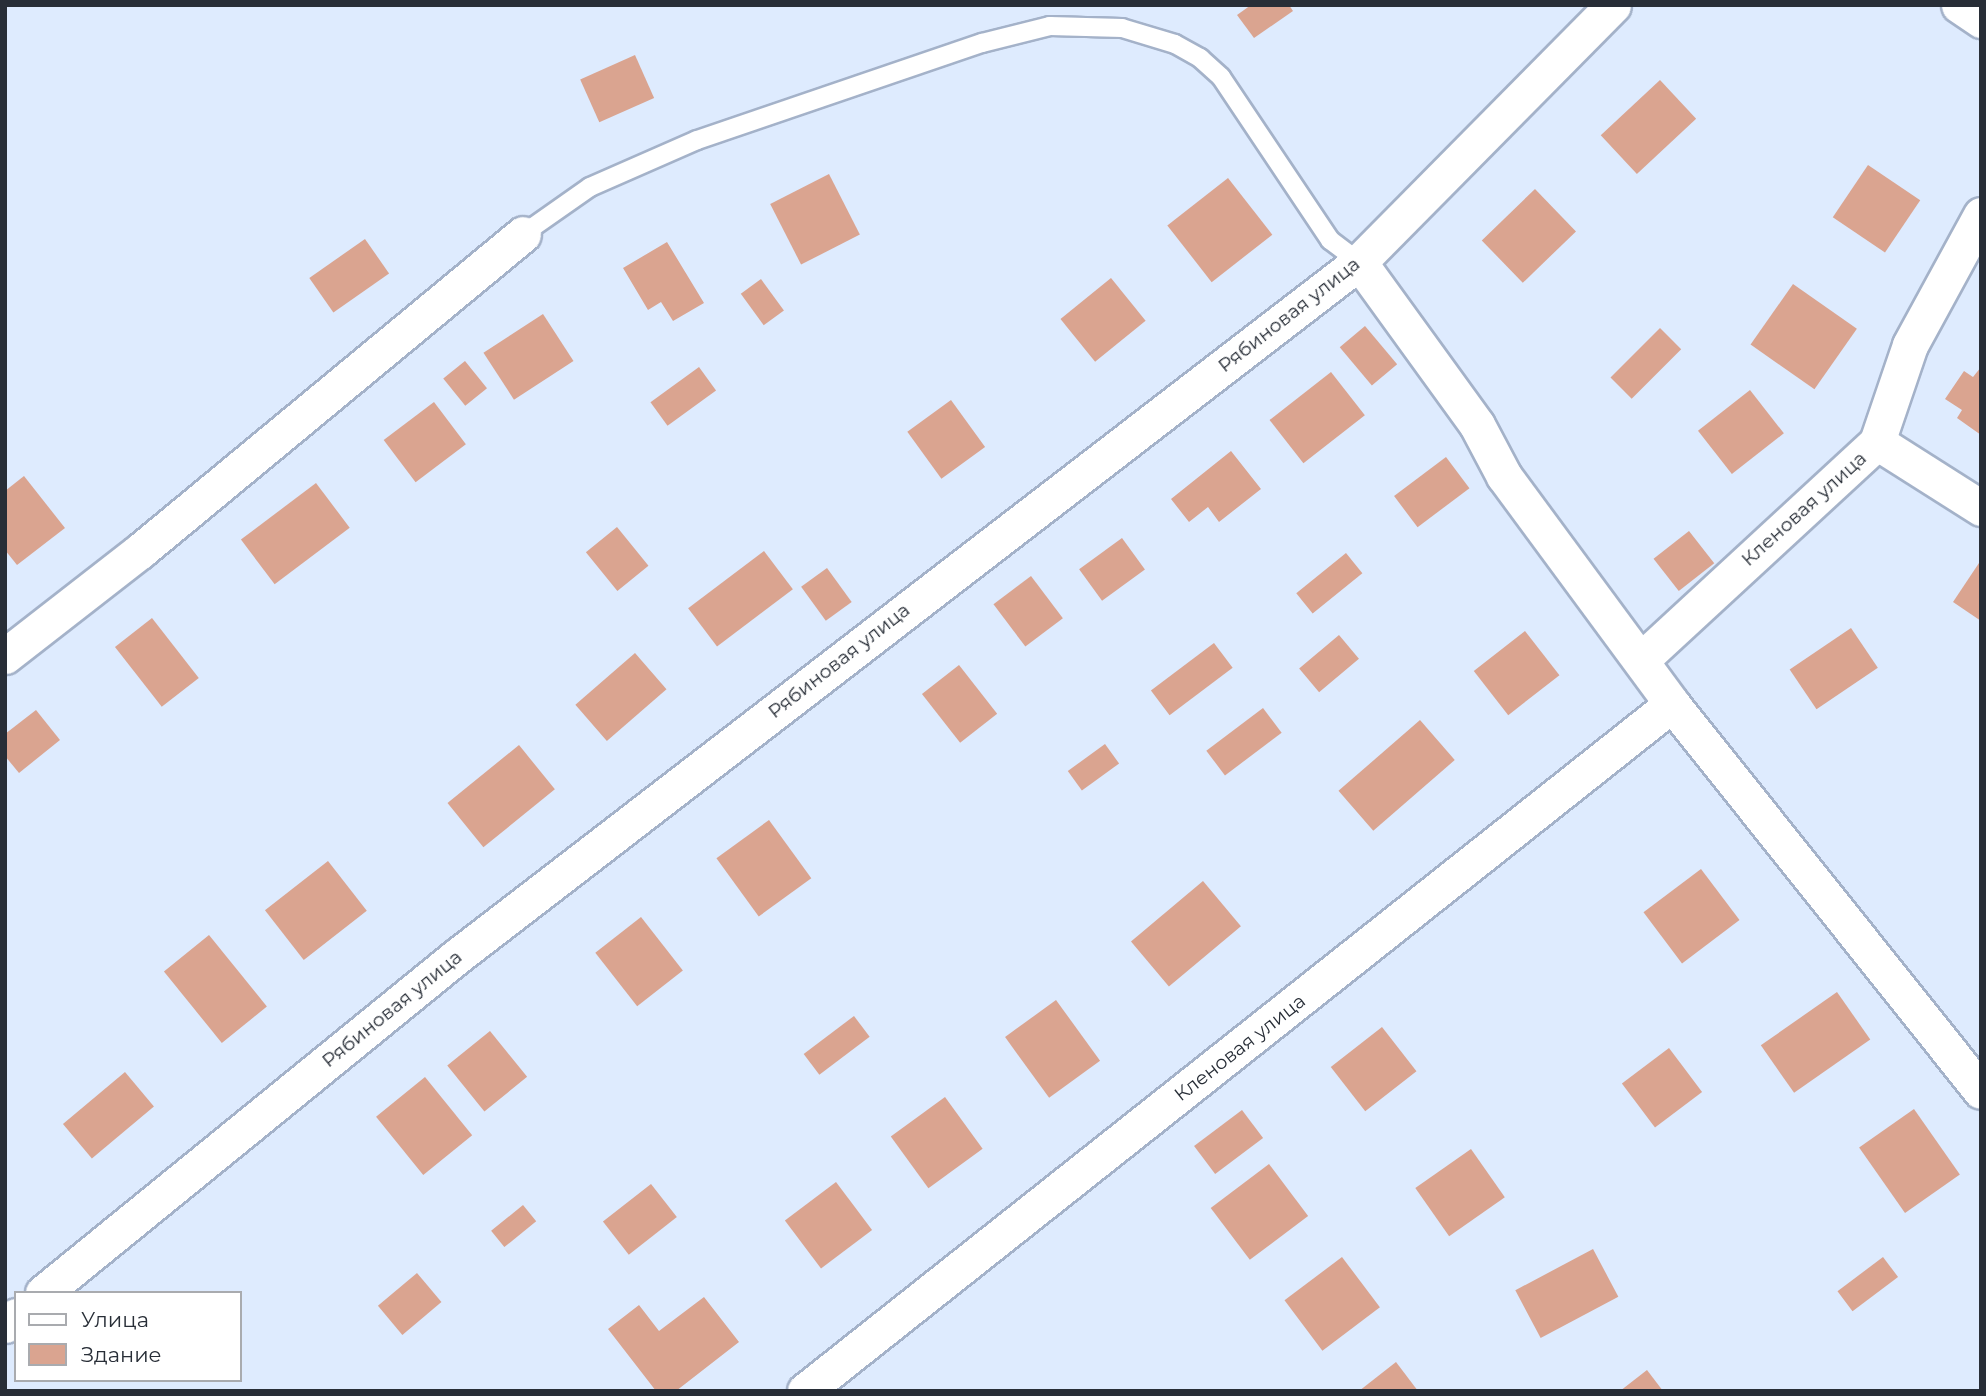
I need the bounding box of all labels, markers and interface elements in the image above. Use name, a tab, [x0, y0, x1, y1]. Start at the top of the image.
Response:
street label: Рябиновая улица	[1214, 253, 1364, 377]
street label: Кленовая улица	[1737, 447, 1871, 571]
street label: Рябиновая улица	[764, 599, 914, 723]
street label: Рябиновая улица	[317, 946, 467, 1072]
street label: Кленовая улица	[1170, 990, 1310, 1106]
legend	[14, 1291, 242, 1382]
text: Улица	[81, 1307, 149, 1332]
text: Здание	[81, 1342, 162, 1367]

